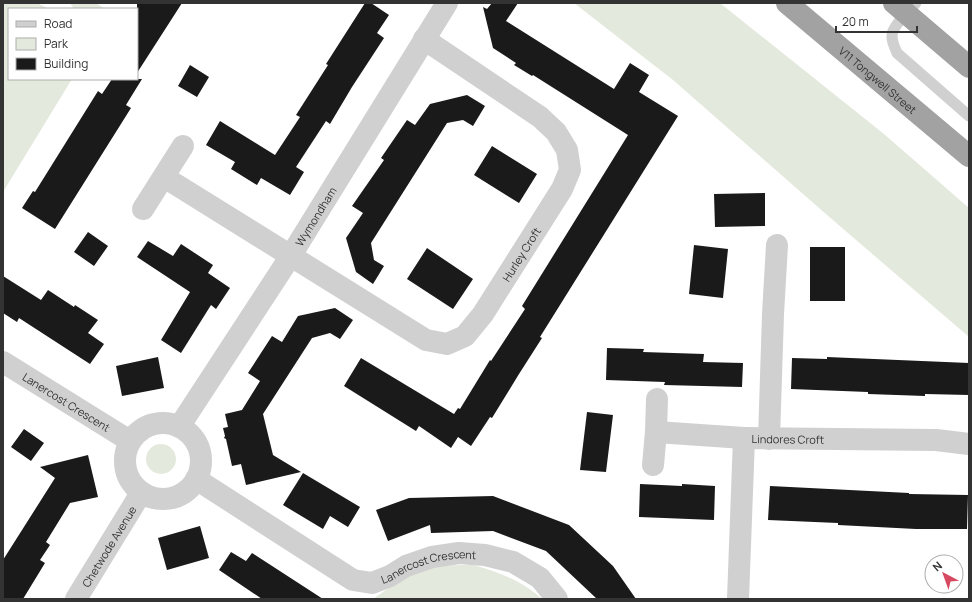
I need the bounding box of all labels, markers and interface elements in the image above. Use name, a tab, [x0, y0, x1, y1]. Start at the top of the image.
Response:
legend	[8, 8, 138, 80]
scale bar	[836, 8, 917, 34]
text: 20 m	[842, 13, 869, 30]
text: Road	[44, 15, 72, 32]
text: Park	[44, 35, 69, 52]
street label: V11 Tongwell Street	[836, 43, 920, 117]
text: Building	[44, 55, 88, 72]
street label: Wymondham	[291, 184, 339, 249]
street label: Hurley Croft	[498, 224, 544, 284]
street label: Lanercost Crescent	[20, 369, 113, 435]
street label: Lindores Croft	[752, 431, 824, 446]
street label: Chetwode Avenue	[78, 502, 139, 590]
street label: Lanercost Crescent	[378, 546, 477, 586]
north arrow	[924, 554, 964, 594]
text: N	[929, 558, 945, 574]

